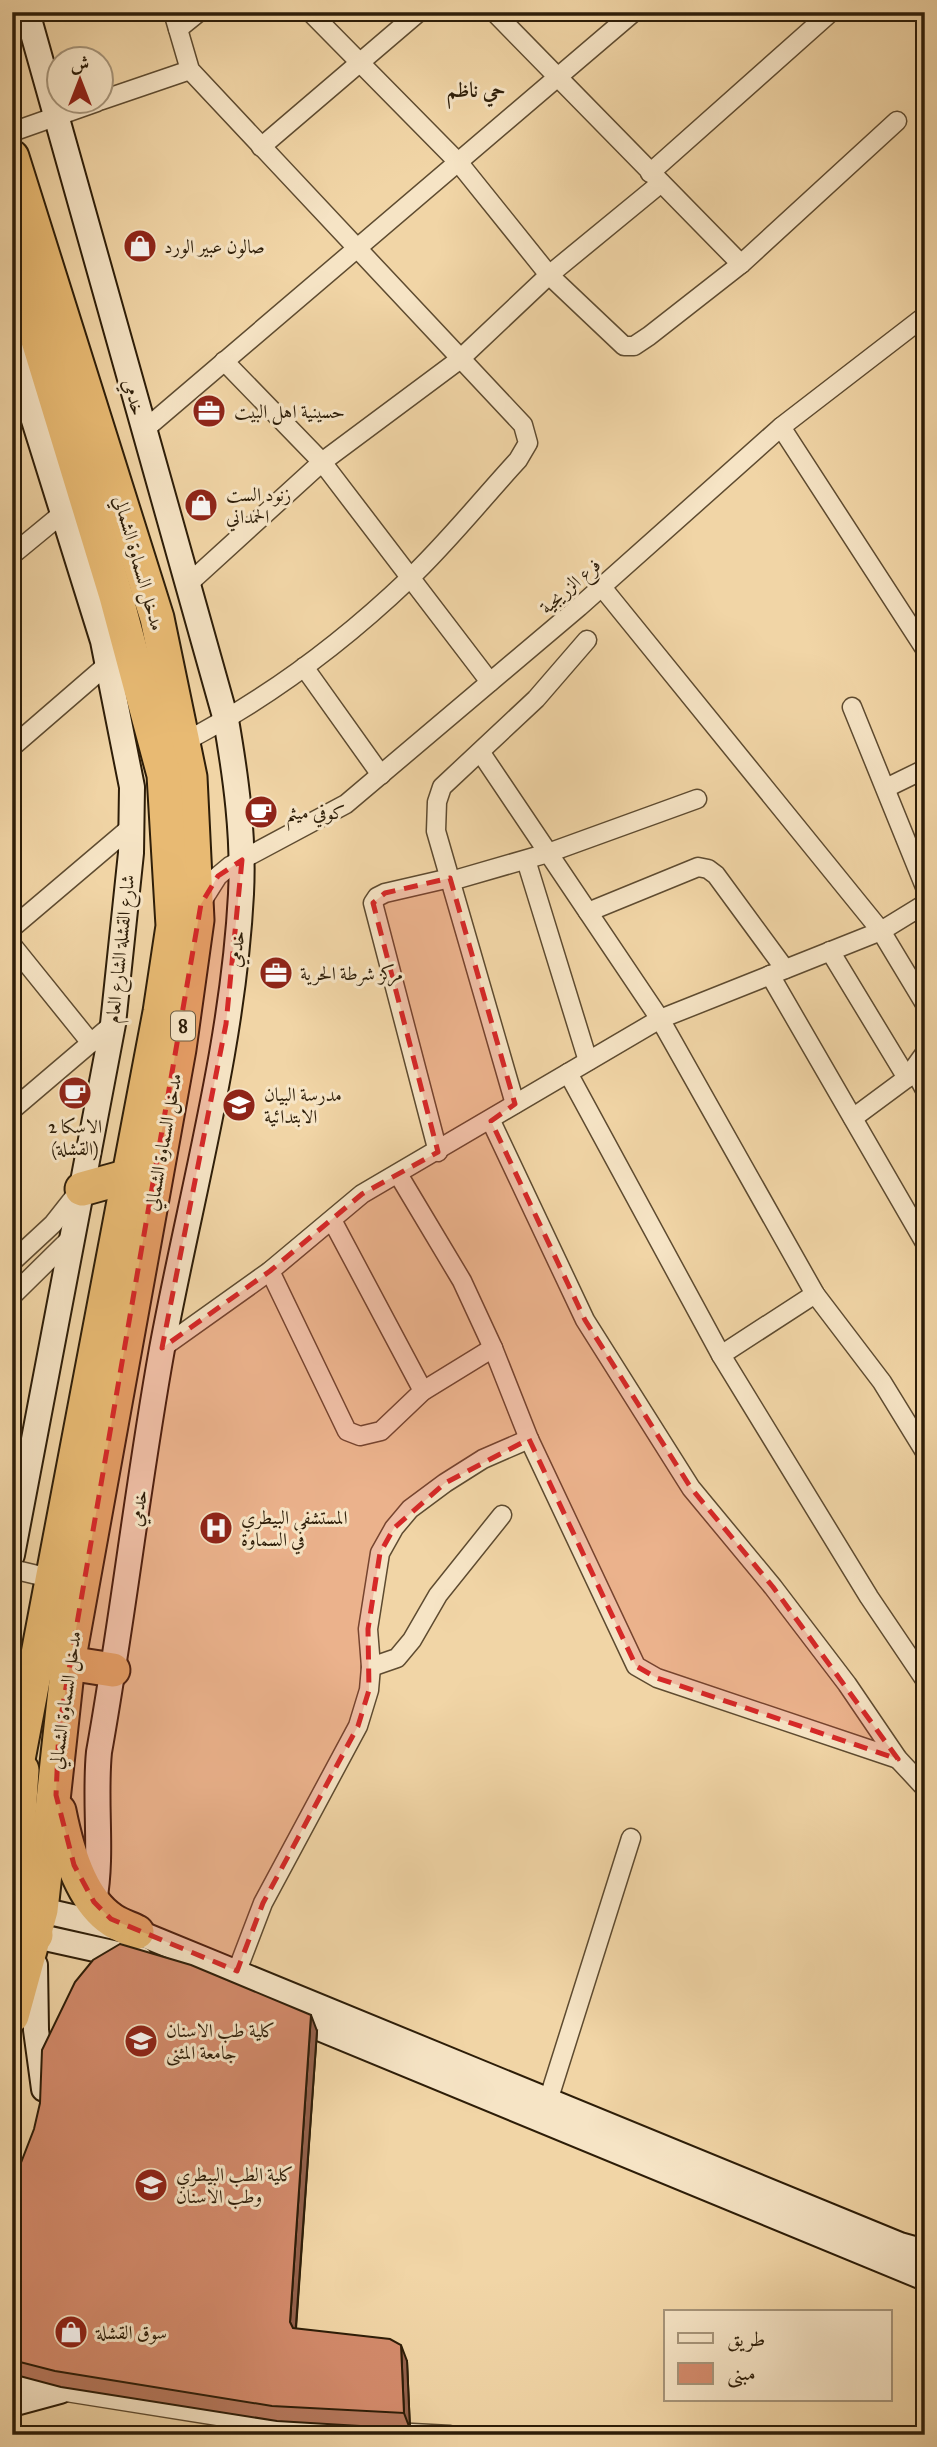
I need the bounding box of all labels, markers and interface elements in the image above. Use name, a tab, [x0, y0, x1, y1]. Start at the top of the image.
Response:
north arrow	[46, 46, 116, 116]
text: ش	[71, 52, 89, 75]
district label: حي ناظم	[446, 77, 506, 109]
shop icon: صالون عبير الورد	[121, 227, 159, 265]
place label: صالون عبير الورد	[164, 235, 265, 259]
street label: خدمي	[114, 376, 150, 419]
office icon: حسينية اهل البيت	[190, 392, 228, 430]
place label: حسينية اهل البيت	[234, 400, 345, 425]
place label: زنود الست الحمداني	[226, 483, 291, 532]
shop icon: زنود الست الحمداني	[182, 486, 220, 524]
street label: مدخل السماوة الشمالي	[105, 493, 169, 634]
street label: فرع الزريجية	[535, 553, 608, 622]
cafe icon: كوفي ميثم	[242, 793, 280, 831]
place label: كوفي ميثم	[286, 801, 345, 832]
street label: شارع القشلة الشارع العام	[101, 873, 144, 1025]
street label: خدمي	[223, 929, 253, 969]
office icon: مركز شرطة الحرية	[257, 954, 295, 992]
place label: مركز شرطة الحرية	[300, 962, 403, 987]
road number: 8	[171, 1012, 195, 1041]
street label: مدخل السماوة الشمالي	[140, 1071, 190, 1213]
cafe icon: الاسكا 2 (القشلة)	[56, 1074, 94, 1112]
place label: مدرسة البيان الابتدائية	[264, 1083, 342, 1128]
school or university icon: مدرسة البيان الابتدائية	[220, 1086, 258, 1124]
place label: الاسكا 2 (القشلة)	[48, 1115, 102, 1161]
street label: خدمي	[124, 1488, 156, 1529]
place label: المستشفى البيطري في السماوة	[241, 1506, 348, 1555]
hospital icon: المستشفى البيطري في السماوة	[197, 1509, 235, 1547]
street label: مدخل السماوة الشمالي	[44, 1629, 90, 1771]
place label: كلية طب الاسنان جامعة المثنى	[166, 2019, 275, 2066]
school or university icon: كلية طب الاسنان جامعة المثنى	[122, 2022, 160, 2060]
place label: كلية الطب البيطري وطب الاسنان	[176, 2163, 294, 2209]
school or university icon: كلية الطب البيطري وطب الاسنان	[132, 2166, 170, 2204]
legend	[664, 2310, 892, 2402]
shop icon: سوق القشلة	[52, 2313, 90, 2351]
place label: سوق القشلة	[95, 2321, 167, 2345]
text: طريق	[727, 2326, 765, 2352]
text: مبنى	[727, 2360, 756, 2388]

